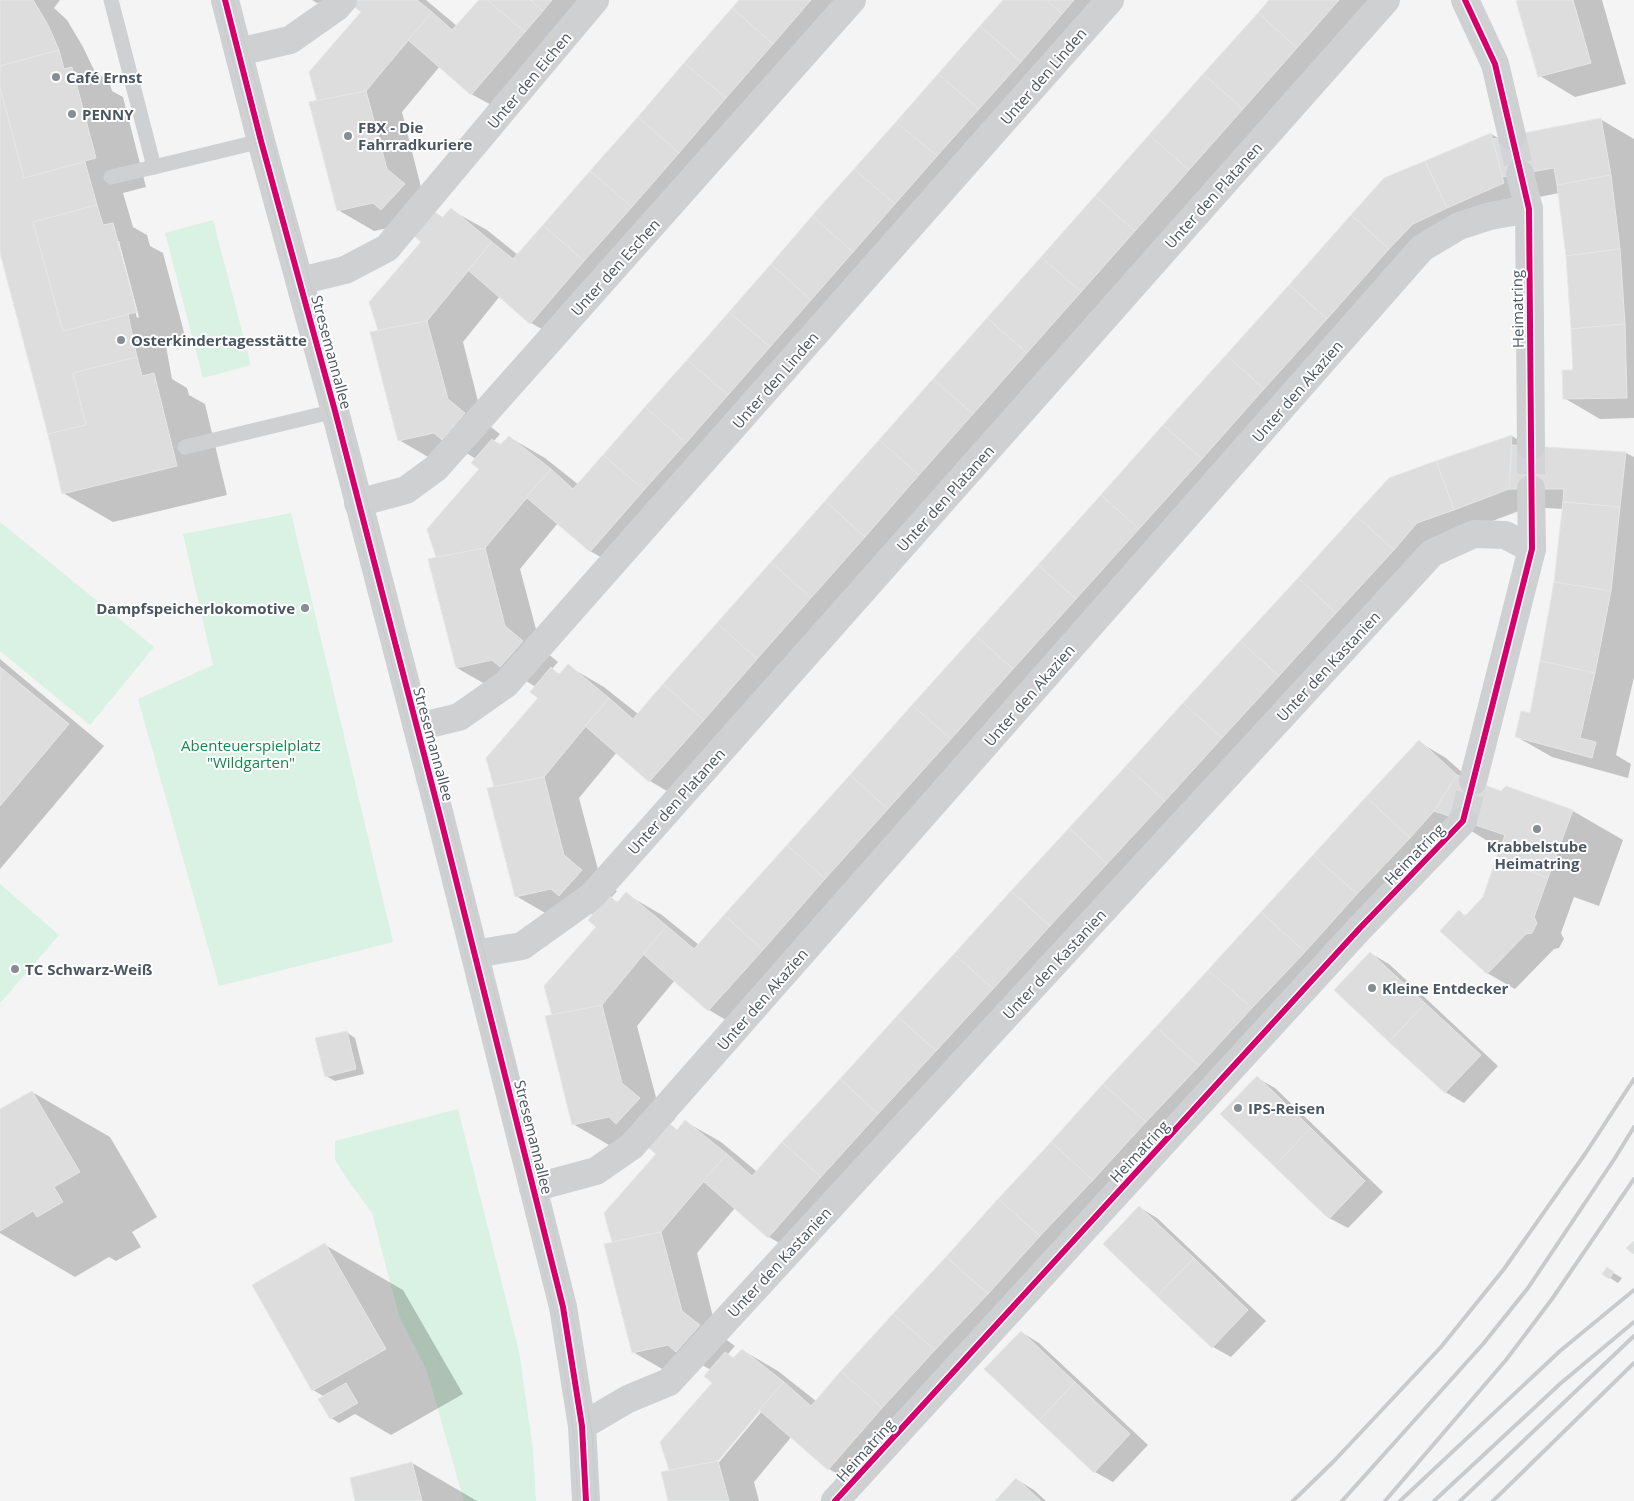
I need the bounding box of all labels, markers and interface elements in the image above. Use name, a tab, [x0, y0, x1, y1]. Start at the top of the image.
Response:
street label: Unter den Linden	[995, 23, 1091, 129]
street label: Unter den Eichen	[483, 27, 575, 133]
place label: Café Ernst	[66, 67, 143, 87]
marker: Café Ernst	[50, 71, 62, 83]
place label: PENNY	[82, 104, 134, 124]
marker: PENNY	[66, 108, 78, 120]
place label: FBX - Die Fahrradkuriere	[358, 117, 473, 154]
marker: FBX - Die Fahrradkuriere	[342, 130, 354, 142]
street label: Unter den Platanen	[1160, 138, 1266, 252]
street label: Unter den Eschen	[566, 214, 664, 320]
street label: Heimatring	[1506, 270, 1528, 348]
street label: Stresemannallee	[307, 293, 357, 411]
street label: Unter den Linden	[727, 327, 823, 433]
place label: Osterkindertagesstätte	[131, 330, 307, 350]
marker: Osterkindertagesstätte	[115, 334, 127, 346]
street label: Unter den Akazien	[1247, 336, 1347, 446]
street label: Unter den Platanen	[892, 441, 998, 555]
place label: Dampfspeicherlokomotive	[96, 598, 295, 618]
marker: Dampfspeicherlokomotive	[299, 602, 311, 614]
street label: Unter den Kastanien	[1272, 607, 1384, 725]
street label: Unter den Akazien	[979, 640, 1079, 750]
street label: Stresemannallee	[409, 685, 459, 803]
park label: Abenteuerspielplatz "Wildgarten"	[181, 735, 321, 772]
street label: Unter den Platanen	[623, 744, 729, 858]
street label: Heimatring	[1380, 819, 1448, 889]
marker: Krabbelstube Heimatring	[1531, 823, 1543, 835]
place label: Krabbelstube Heimatring	[1487, 836, 1587, 873]
street label: Unter den Kastanien	[998, 905, 1110, 1023]
street label: Unter den Akazien	[712, 944, 812, 1054]
place label: TC Schwarz-Weiß	[25, 959, 153, 979]
marker: TC Schwarz-Weiß	[9, 963, 21, 975]
place label: Kleine Entdecker	[1382, 978, 1509, 998]
marker: Kleine Entdecker	[1366, 982, 1378, 994]
street label: Stresemannallee	[510, 1078, 558, 1196]
place label: IPS-Reisen	[1248, 1098, 1325, 1118]
marker: IPS-Reisen	[1232, 1102, 1244, 1114]
street label: Heimatring	[1105, 1116, 1173, 1186]
street label: Unter den Kastanien	[723, 1203, 835, 1321]
street label: Heimatring	[831, 1414, 899, 1486]

